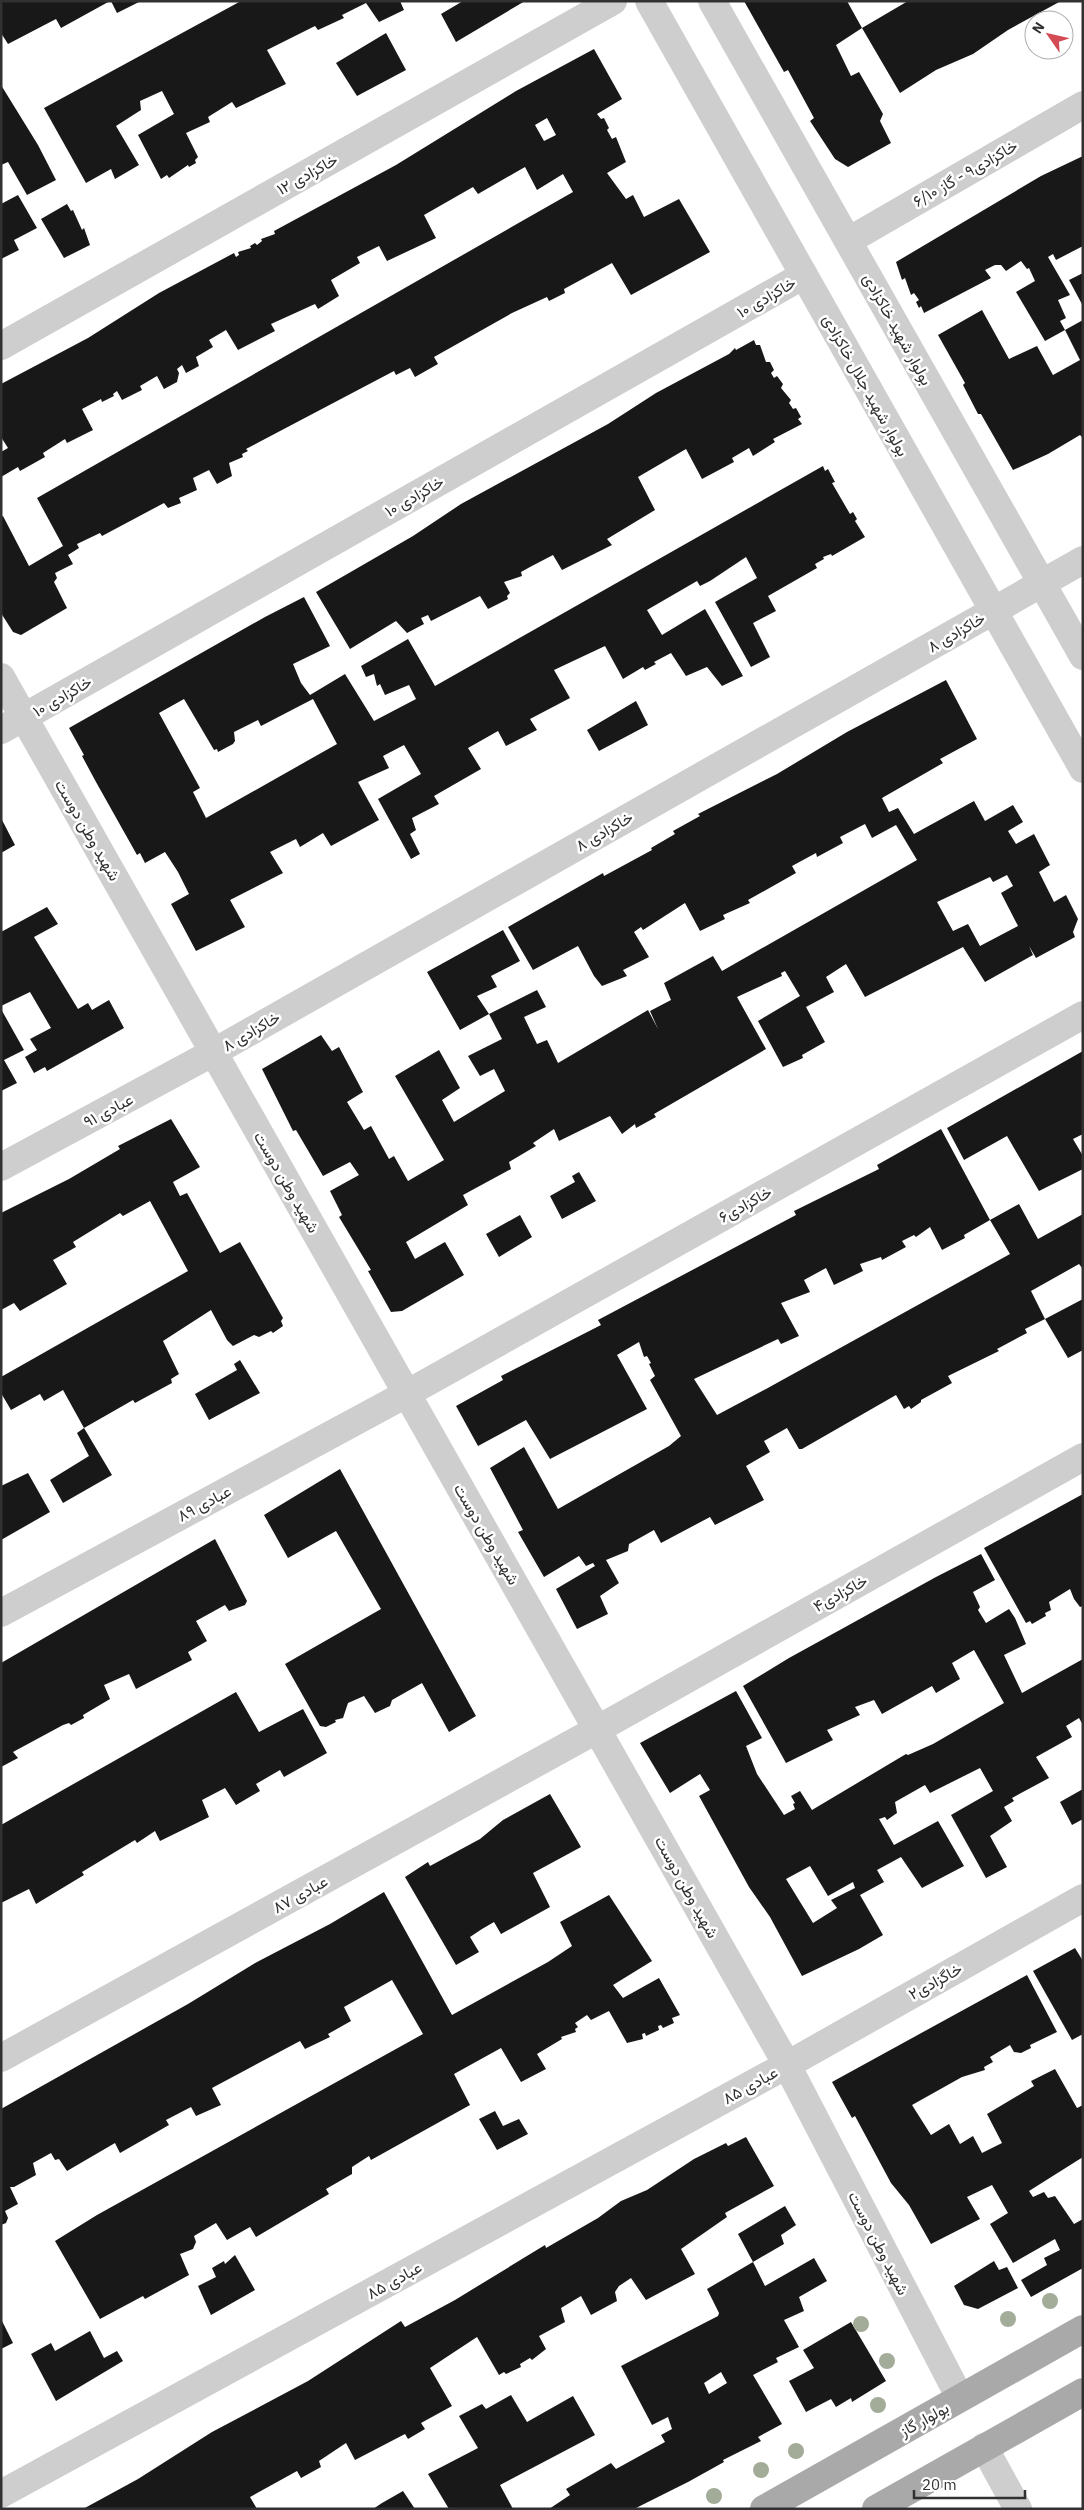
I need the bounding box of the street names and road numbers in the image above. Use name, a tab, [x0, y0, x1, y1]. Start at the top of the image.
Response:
street label: خاکزادی۹ - گاز ۶/۱۰	[909, 135, 1022, 212]
street label: خاکزادی ۱۲	[273, 149, 342, 200]
street label: بولوار شهید خاکزادی	[858, 270, 937, 389]
street label: خاکزادی ۱۰	[733, 272, 800, 323]
street label: بولوار شهید جلال خاکزادی	[818, 310, 913, 460]
street label: خاکزادی ۱۰	[381, 471, 448, 522]
street label: خاکزادی ۸	[924, 607, 989, 657]
street label: خاکزادی ۱۰	[29, 671, 96, 722]
street label: شهید وطن دوست	[50, 776, 125, 885]
street label: خاکزادی ۸	[572, 806, 637, 856]
street label: خاکزادی ۸	[219, 1006, 284, 1056]
street label: عبادی ۹۱	[80, 1089, 137, 1132]
street label: شهید وطن دوست	[249, 1128, 324, 1237]
street label: خاکزادی۶	[715, 1181, 776, 1228]
street label: شهید وطن دوست	[449, 1480, 524, 1589]
street label: عبادی ۸۹	[174, 1481, 235, 1526]
street label: خاکزادی۴	[809, 1570, 871, 1617]
street label: شهید وطن دوست	[650, 1832, 723, 1942]
street label: عبادی ۸۷	[269, 1871, 331, 1918]
street label: خاگزادی۲	[905, 1958, 966, 2005]
street label: عبادی ۸۵	[719, 2062, 781, 2109]
street label: شهید وطن دوست	[843, 2188, 914, 2299]
street label: عبادی ۸۵	[363, 2257, 425, 2304]
street label: بولوار گاز	[895, 2397, 953, 2442]

